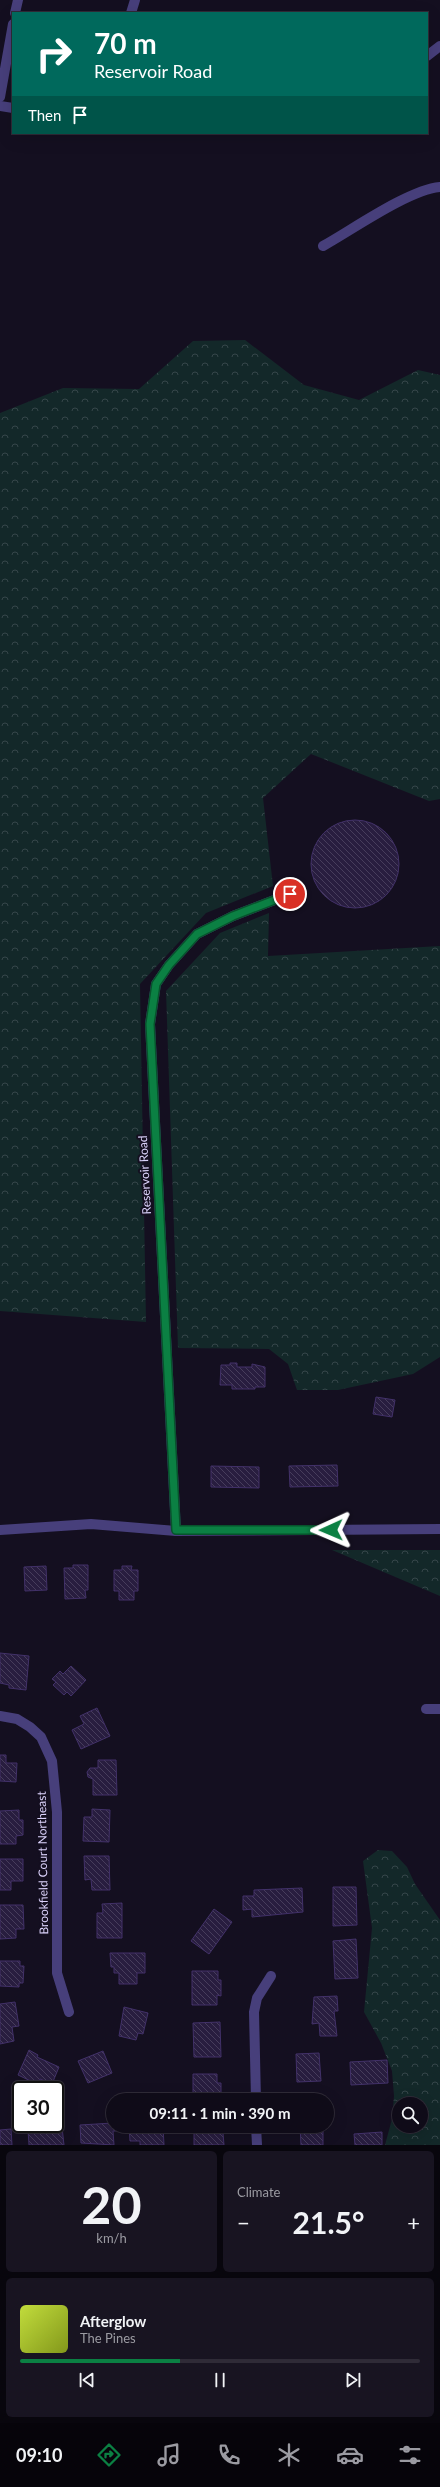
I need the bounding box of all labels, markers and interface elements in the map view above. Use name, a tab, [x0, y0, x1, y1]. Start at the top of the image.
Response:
text: 70 m	[94, 26, 157, 60]
icon: right	[28, 28, 80, 80]
text: Reservoir Road	[94, 60, 212, 82]
icon: arrive	[69, 104, 91, 126]
text: Then	[28, 106, 61, 124]
pin	[273, 877, 307, 911]
icon: arrive	[279, 883, 301, 905]
street label: Reservoir Road	[135, 1135, 154, 1215]
position arrow	[310, 1509, 352, 1551]
street label: Brookfield Court Northeast	[34, 1791, 51, 1935]
speed limit sign: 30	[12, 2081, 64, 2133]
map controls	[392, 2097, 428, 2133]
button: search	[392, 2097, 428, 2133]
text: 09:11 · 1 min · 390 m	[150, 2104, 290, 2122]
text: 20	[81, 2173, 142, 2235]
text: Climate	[237, 2184, 280, 2200]
text: 21.5°	[293, 2204, 364, 2240]
text: −	[237, 2209, 250, 2236]
text: +	[407, 2209, 420, 2236]
text: km/h	[96, 2230, 127, 2246]
text: Afterglow	[80, 2312, 146, 2330]
text: The Pines	[80, 2330, 136, 2346]
icon: previous	[76, 2369, 98, 2391]
icon: pause	[209, 2369, 231, 2391]
icon: next	[342, 2369, 364, 2391]
icon: directions	[95, 2441, 123, 2469]
icon: music	[155, 2441, 183, 2469]
icon: phone	[215, 2441, 243, 2469]
icon: climate	[275, 2441, 303, 2469]
icon: car	[336, 2441, 364, 2469]
icon: filters	[396, 2441, 424, 2469]
text: 09:10	[16, 2444, 63, 2466]

